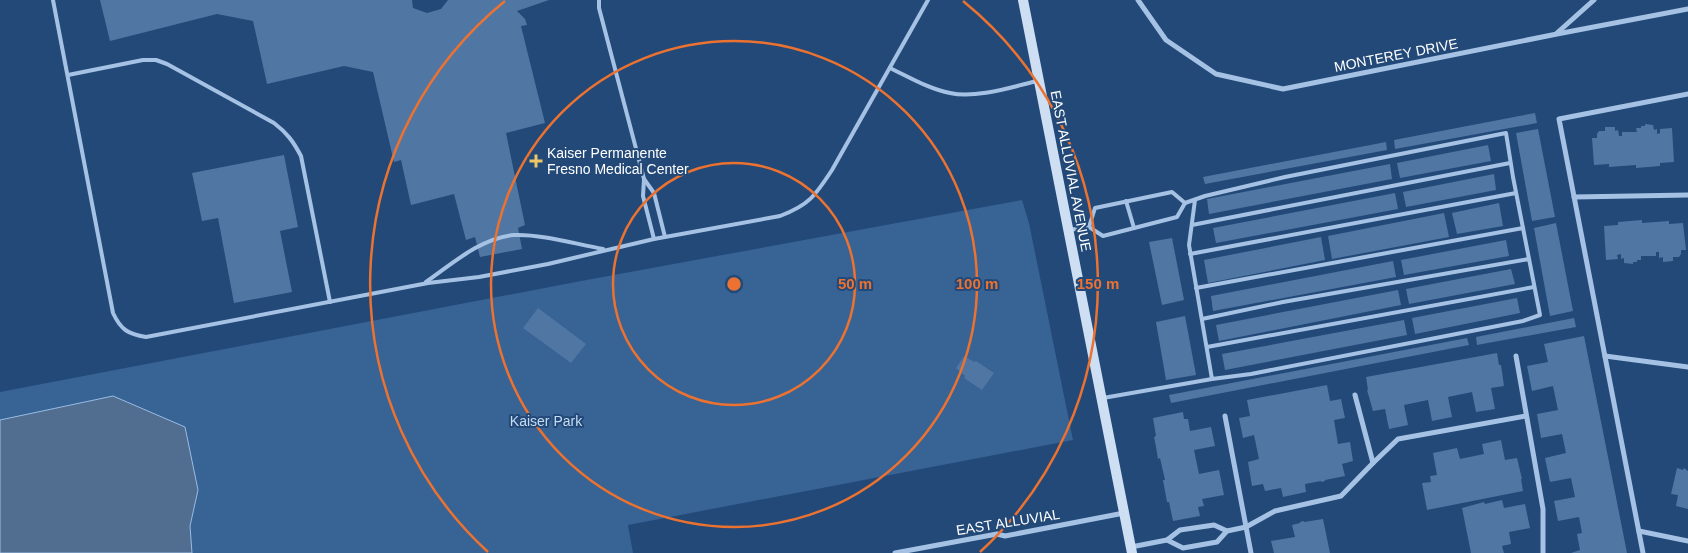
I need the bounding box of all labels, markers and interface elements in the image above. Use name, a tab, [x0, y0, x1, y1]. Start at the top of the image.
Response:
street label: MONTEREY DRIVE	[1333, 35, 1459, 75]
street label: EAST ALLUVIAL AVENUE	[1048, 89, 1094, 253]
place label: Kaiser Permanente Fresno Medical Center	[547, 145, 689, 177]
marker: Kaiser Permanente Fresno Medical Center	[529, 154, 543, 168]
centre of rings	[725, 275, 743, 293]
text: 50 m	[838, 275, 872, 292]
text: 100 m	[956, 275, 998, 292]
text: 150 m	[1077, 275, 1119, 292]
park label: Kaiser Park	[510, 413, 583, 429]
street label: EAST ALLUVIAL	[955, 506, 1061, 538]

